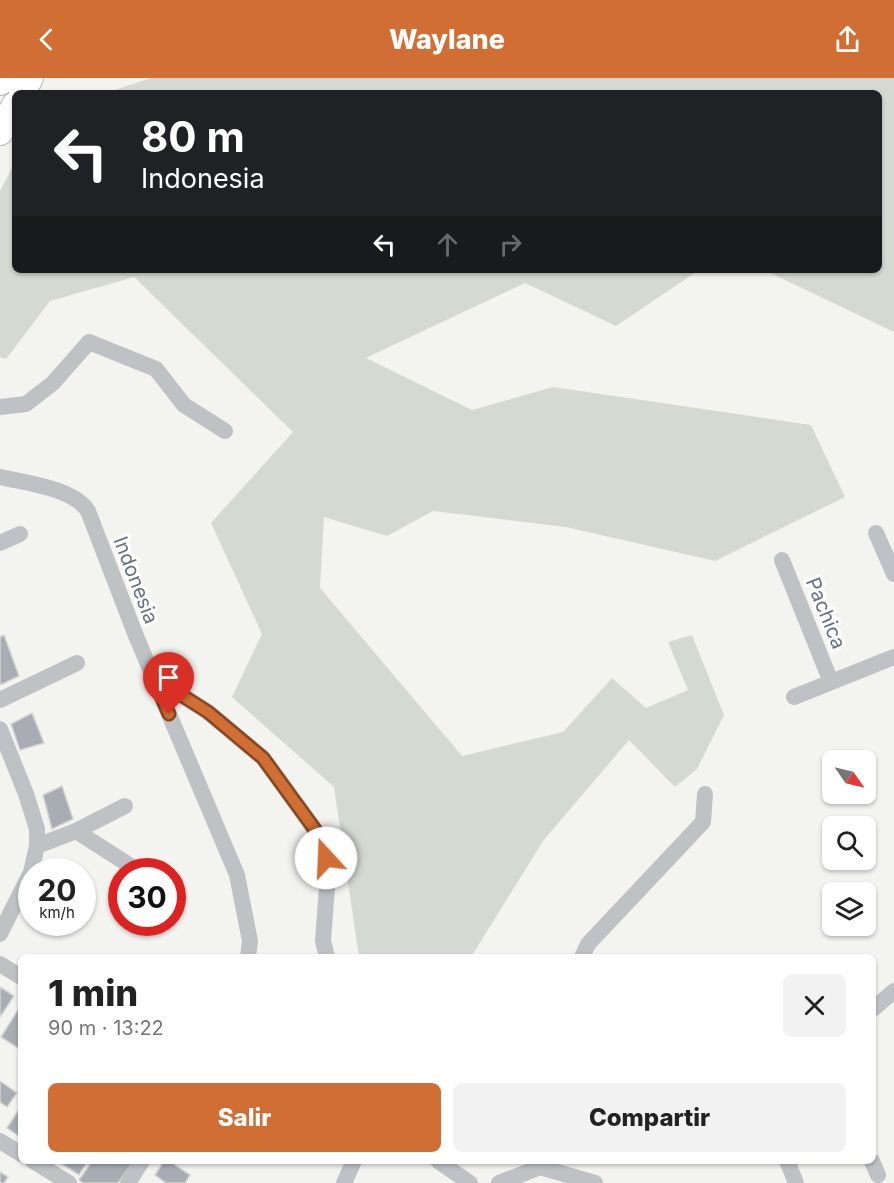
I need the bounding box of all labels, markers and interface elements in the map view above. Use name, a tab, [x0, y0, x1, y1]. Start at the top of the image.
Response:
icon: back	[30, 23, 63, 56]
text: Waylane	[389, 23, 505, 56]
icon: share	[831, 23, 864, 56]
text: 80 m	[141, 111, 245, 162]
icon: left	[42, 114, 120, 192]
text: Indonesia	[141, 162, 265, 195]
icon: left	[368, 228, 401, 261]
icon: ahead	[431, 228, 464, 261]
icon: right	[494, 228, 527, 261]
street label: Indonesia	[108, 533, 164, 627]
street label: Pachica	[801, 574, 851, 652]
pin	[143, 652, 194, 714]
icon: arrive	[152, 661, 185, 694]
north arrow	[822, 750, 876, 804]
map controls	[822, 750, 876, 936]
button: search	[822, 816, 876, 870]
position arrow	[294, 826, 358, 890]
speed limit sign: 30	[108, 858, 186, 936]
text: 20	[37, 872, 77, 908]
button: layers	[822, 882, 876, 936]
text: km/h	[39, 903, 75, 922]
text: 1 min	[48, 971, 138, 1015]
button: close	[783, 974, 846, 1037]
text: 90 m · 13:22	[48, 1016, 164, 1040]
button: Salir	[48, 1083, 441, 1152]
button: Compartir	[453, 1083, 846, 1152]

